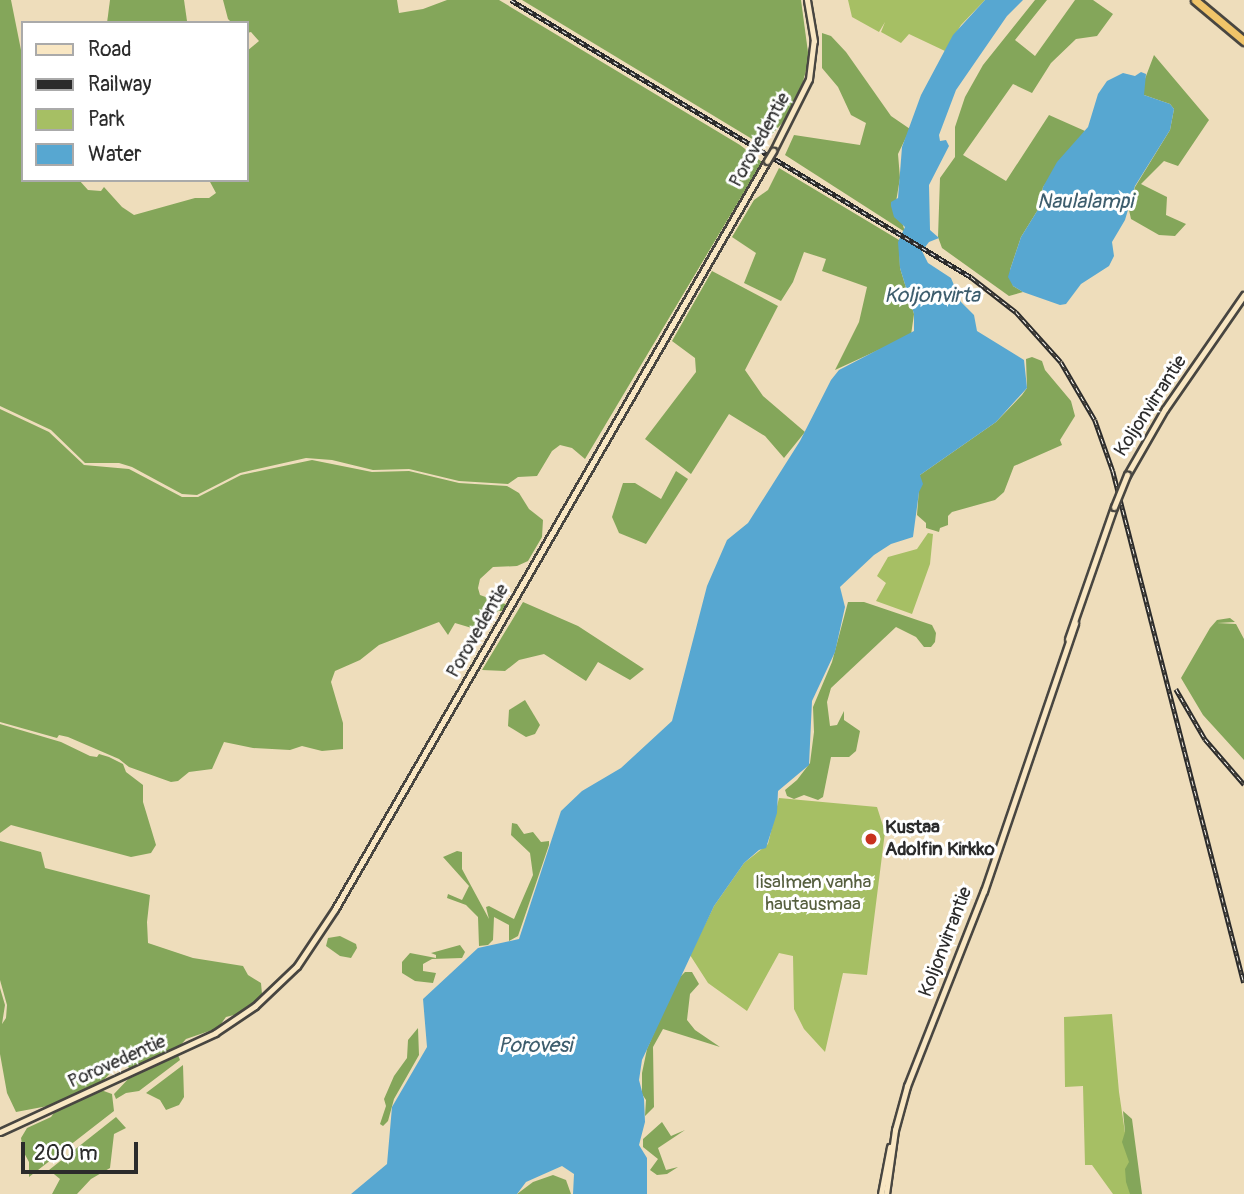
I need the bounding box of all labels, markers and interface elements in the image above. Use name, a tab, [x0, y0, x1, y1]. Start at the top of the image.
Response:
legend	[21, 21, 248, 182]
text: Road	[88, 36, 132, 63]
text: Railway	[88, 71, 152, 98]
street label: Porovedentie	[725, 89, 795, 191]
text: Park	[88, 106, 125, 133]
text: Water	[88, 141, 141, 168]
water label: Naulalampi	[1037, 189, 1133, 215]
water label: Koljonvirta	[884, 283, 980, 309]
street label: Koljonvirrantie	[1110, 351, 1192, 461]
street label: Porovedentie	[442, 580, 514, 682]
place label: Kustaa Adolfin Kirkko	[885, 817, 995, 861]
marker: Kustaa Adolfin Kirkko	[863, 831, 879, 847]
park label: Iisalmen vanha hautausmaa	[755, 872, 871, 916]
street label: Koljonvirrantie	[915, 884, 977, 1000]
street label: Porovedentie	[65, 1030, 169, 1094]
water label: Porovesi	[498, 1033, 572, 1059]
scale bar	[24, 1128, 142, 1172]
text: 200 m	[34, 1140, 98, 1167]

